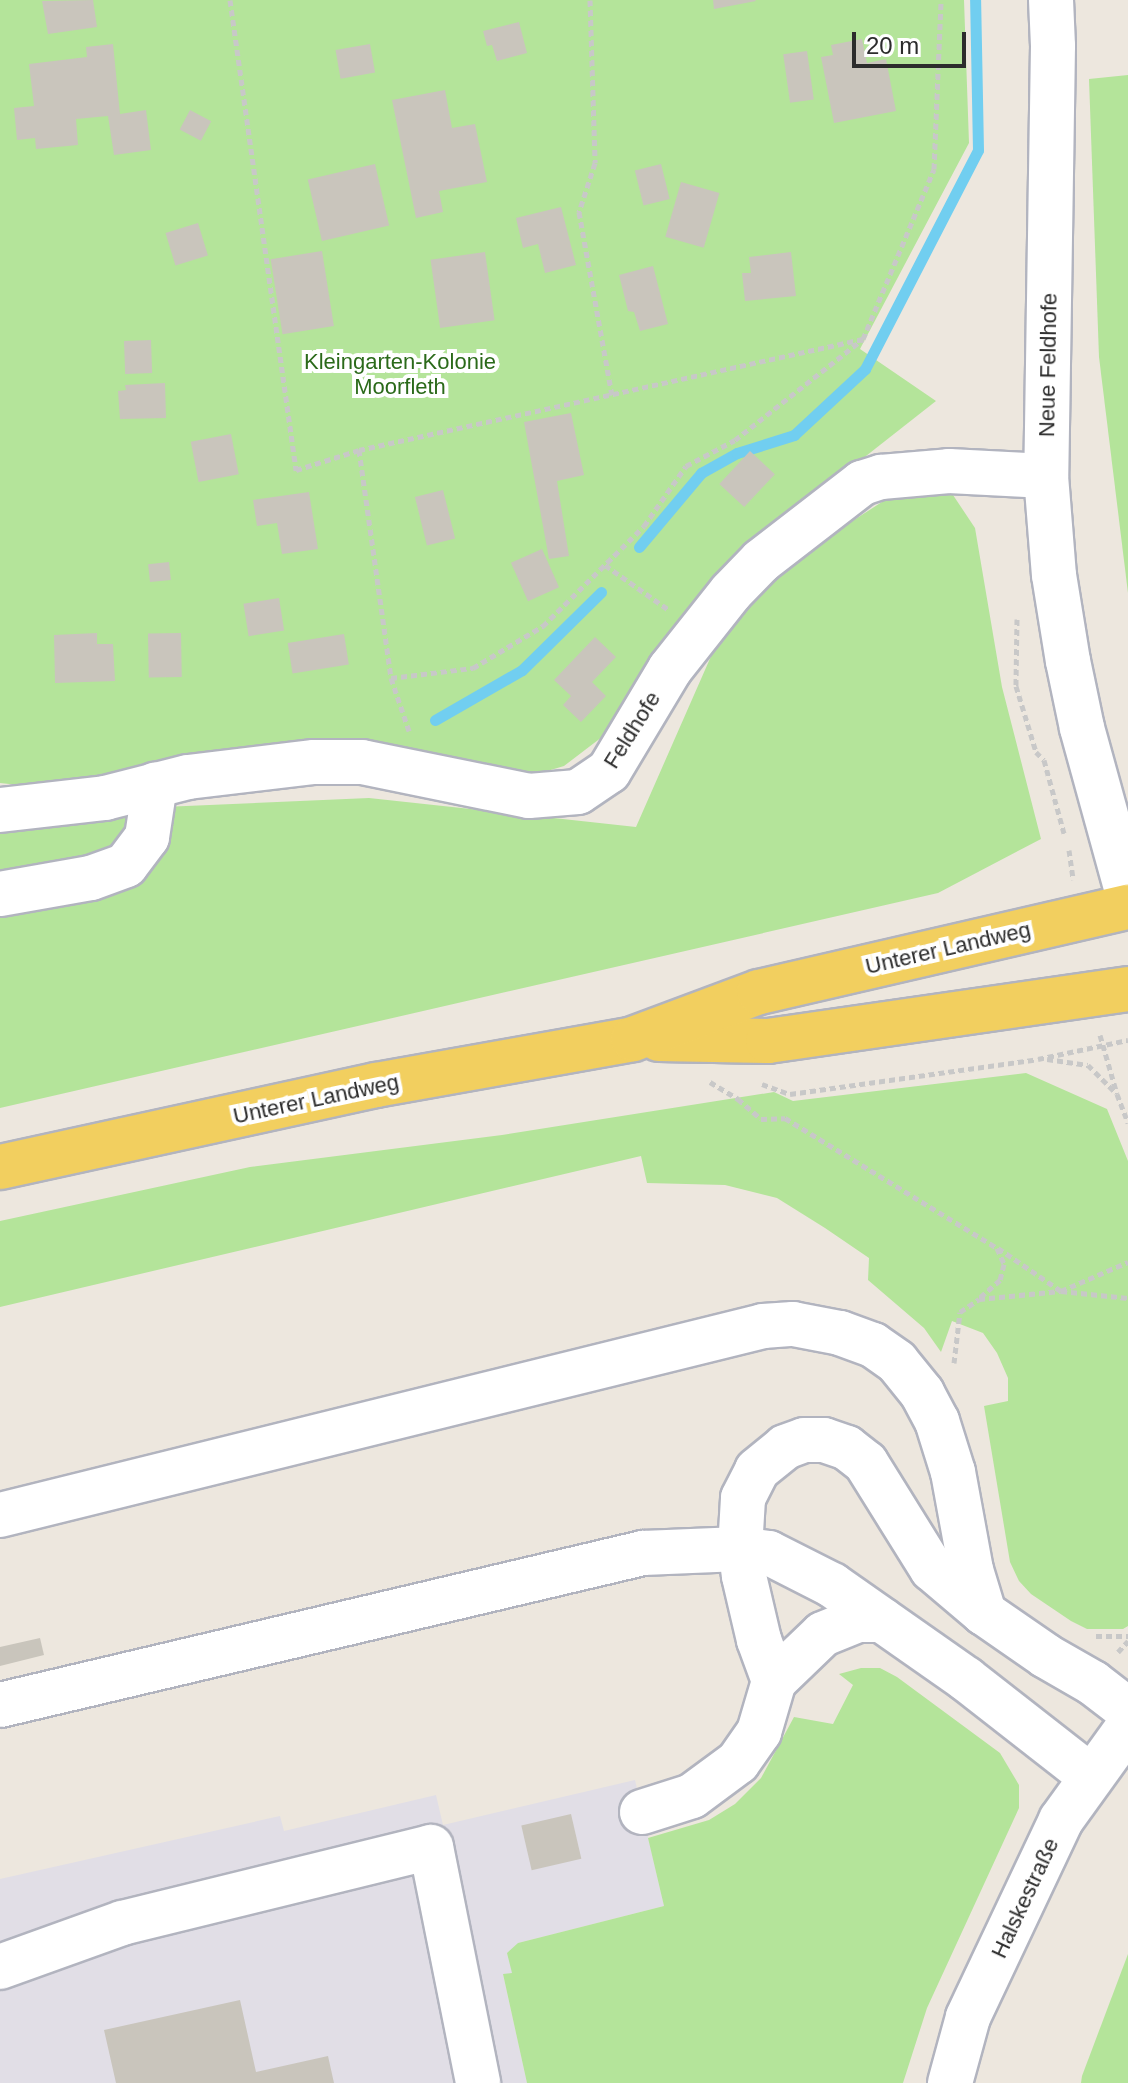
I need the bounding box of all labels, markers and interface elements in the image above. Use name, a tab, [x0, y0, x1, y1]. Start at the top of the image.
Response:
scale bar	[856, 16, 970, 66]
text: 20 m	[866, 32, 919, 59]
street label: Neue Feldhofe	[1034, 293, 1062, 437]
park label: Kleingarten-Kolonie Moorfleth	[304, 348, 496, 400]
street label: Feldhofe	[598, 687, 666, 773]
street label: Unterer Landweg	[863, 916, 1033, 980]
street label: Unterer Landweg	[231, 1069, 401, 1129]
street label: Halskestraße	[986, 1834, 1064, 1962]

